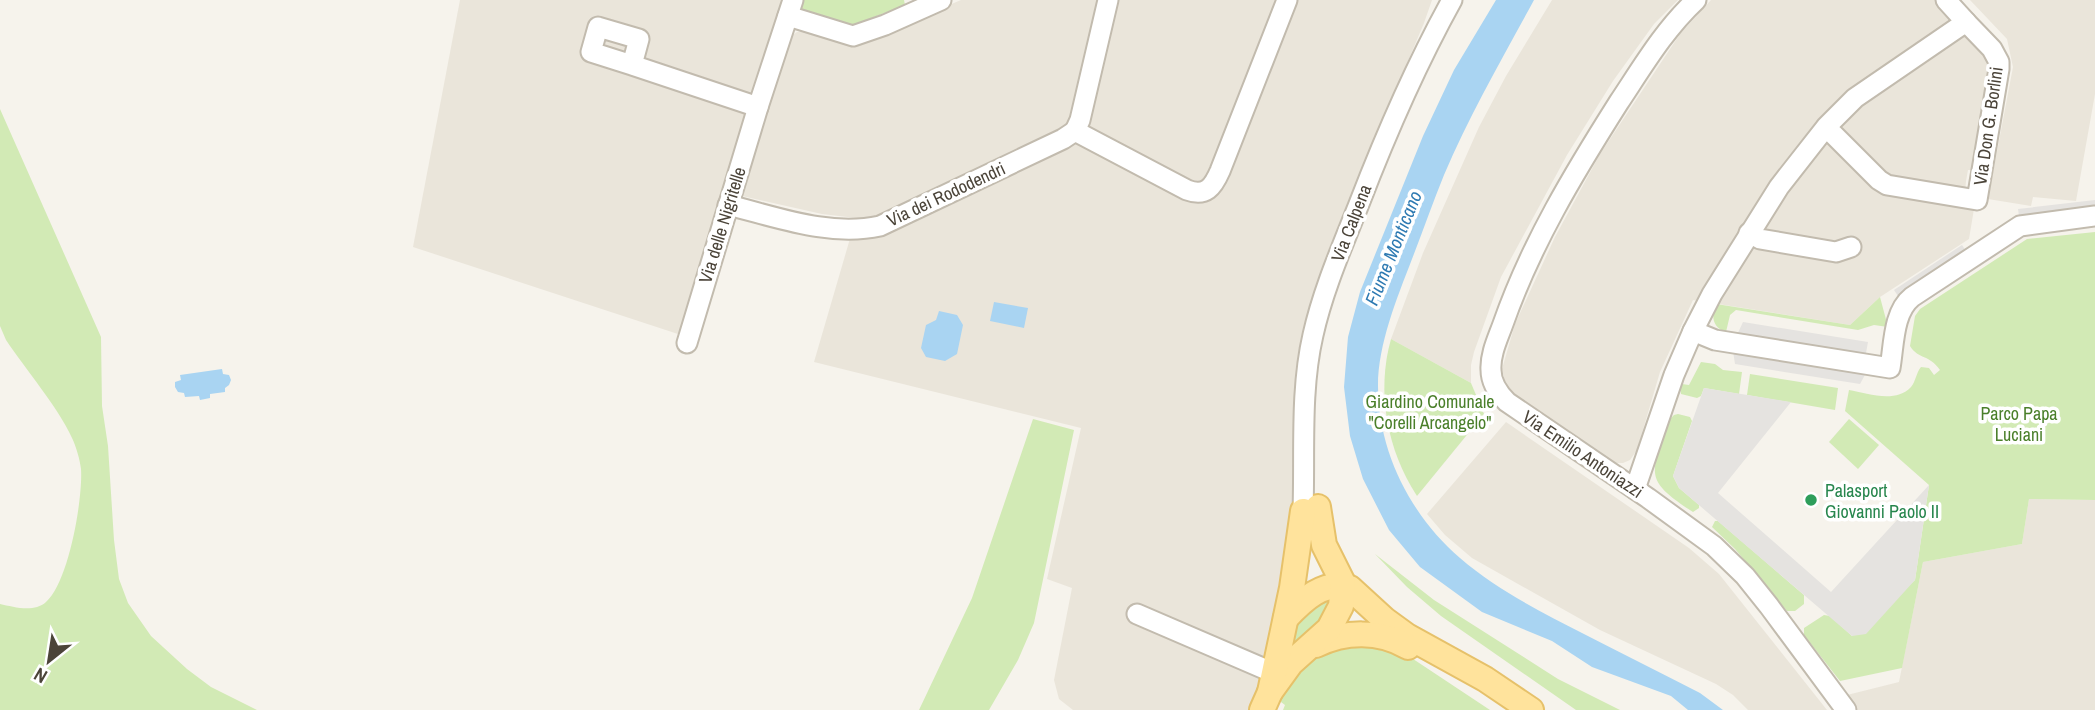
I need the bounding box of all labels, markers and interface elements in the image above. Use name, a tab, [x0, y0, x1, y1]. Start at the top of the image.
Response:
street label: Via Don G. Borlini	[1967, 65, 2009, 187]
street label: Via dei Rododendri	[883, 156, 1009, 232]
street label: Via delle Nigritelle	[692, 164, 752, 286]
street label: Via Calpena	[1325, 181, 1377, 265]
water label: Fiume Monticano	[1358, 187, 1428, 309]
park label: Giardino Comunale "Corelli Arcangelo"	[1366, 389, 1494, 435]
park label: Parco Papa Luciani	[1980, 401, 2058, 447]
street label: Via Emilio Antoniazzi	[1518, 404, 1648, 504]
place label: Palasport Giovanni Paolo II	[1825, 478, 1939, 524]
marker: Palasport Giovanni Paolo II	[1803, 492, 1819, 508]
north arrow	[14, 626, 84, 696]
text: N	[29, 662, 52, 690]

